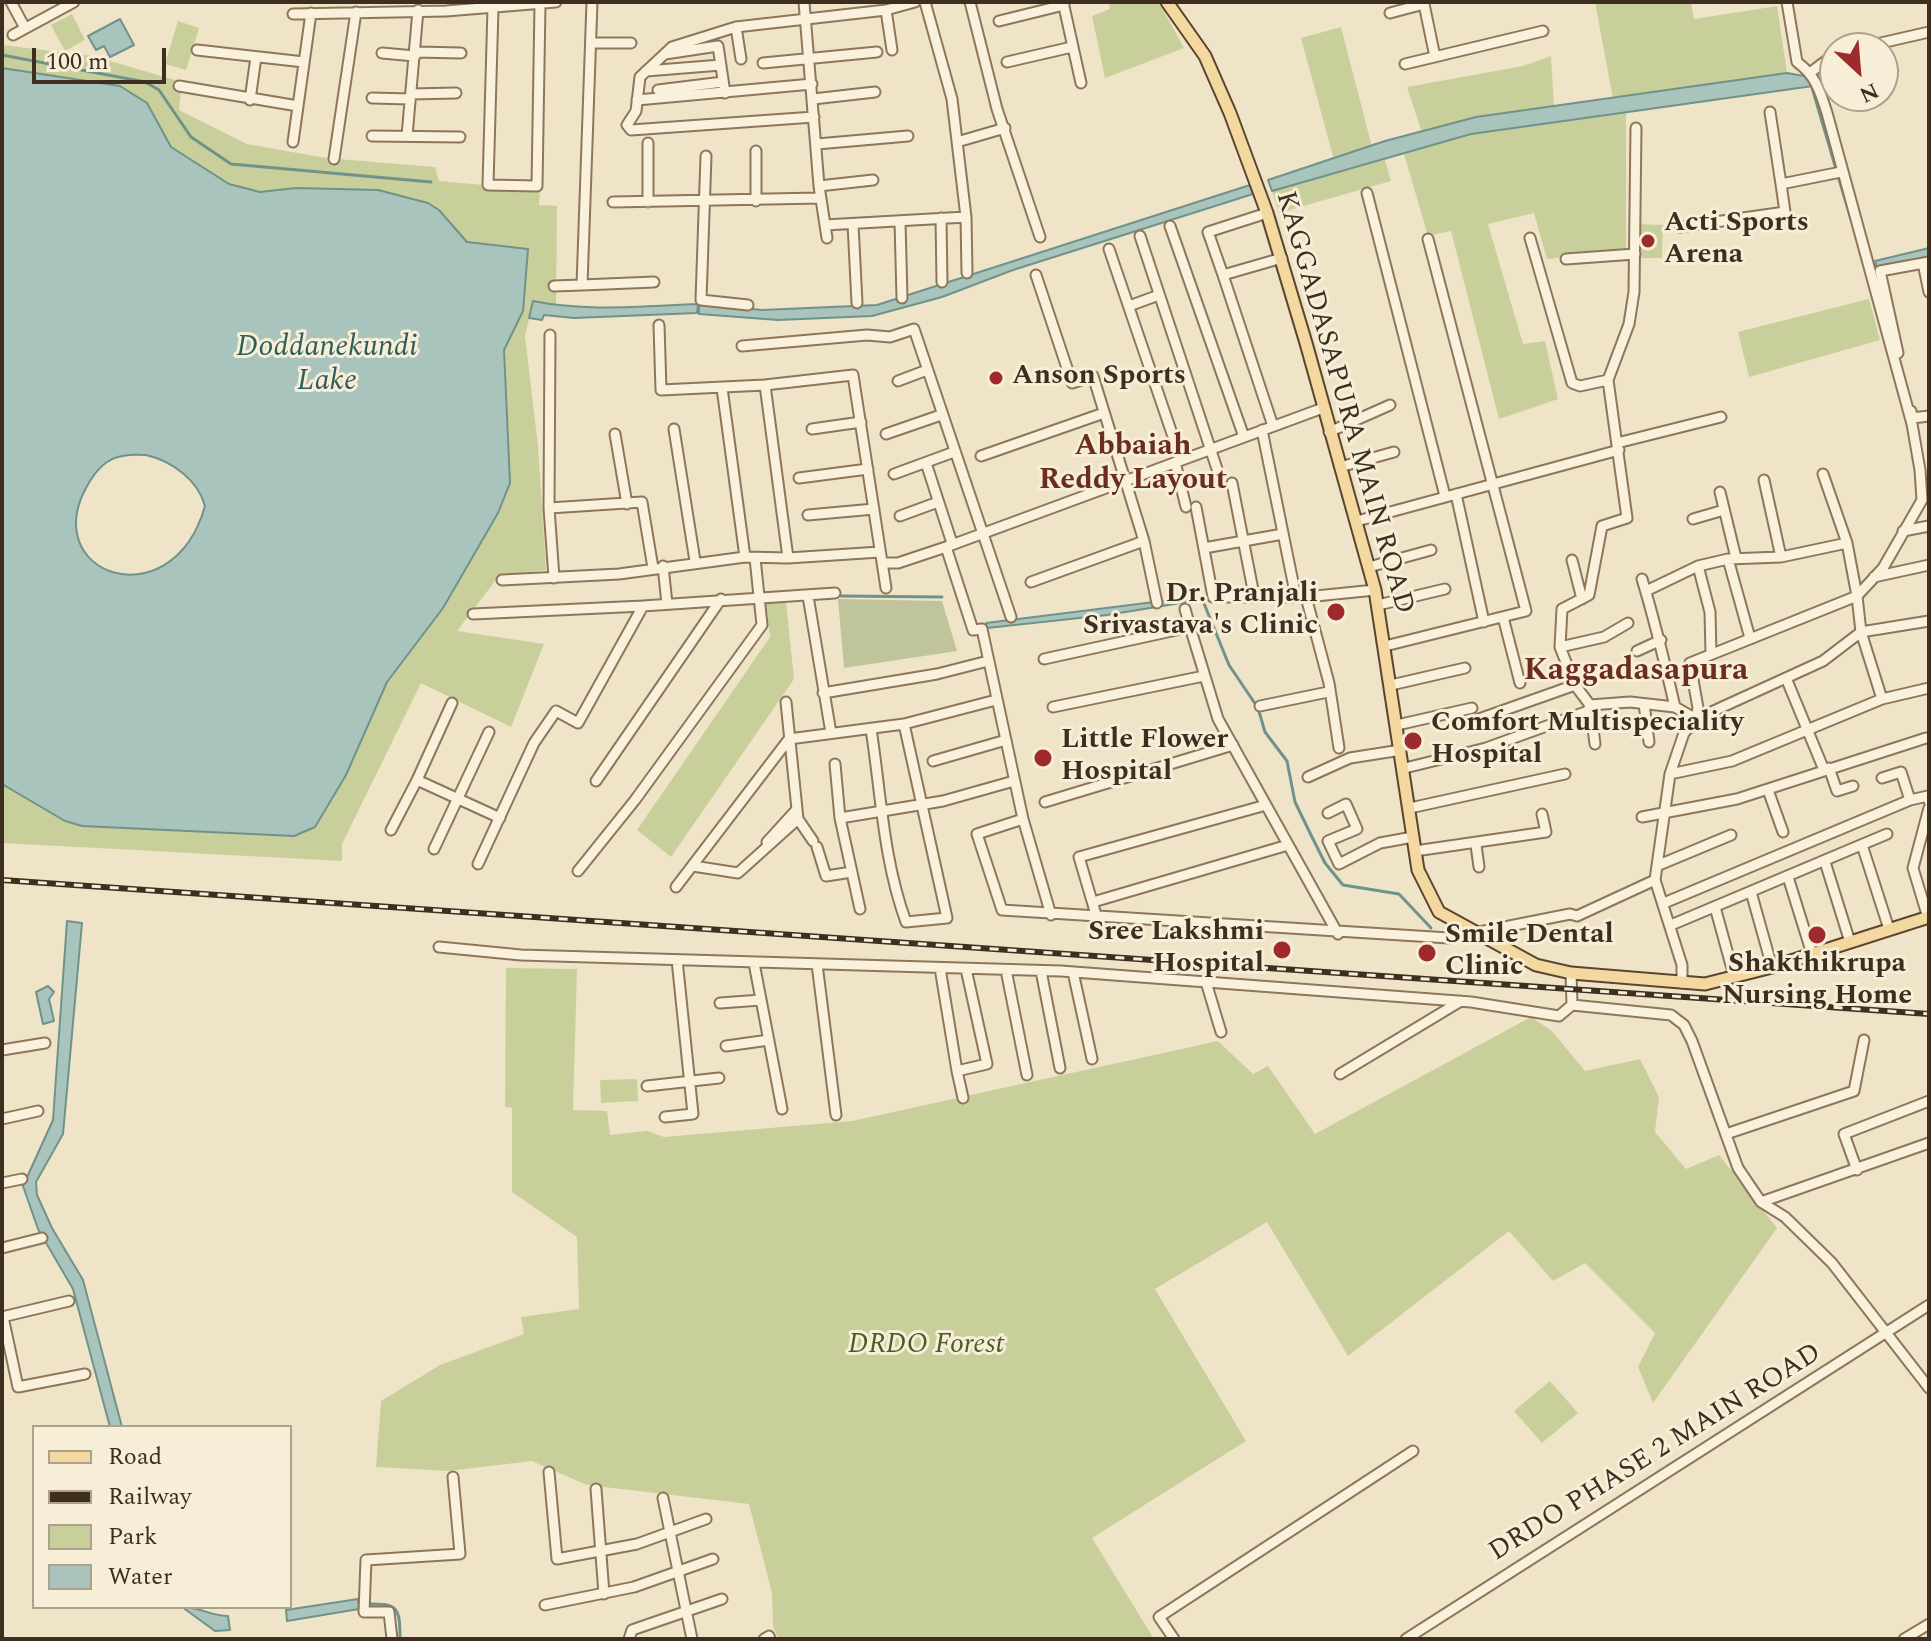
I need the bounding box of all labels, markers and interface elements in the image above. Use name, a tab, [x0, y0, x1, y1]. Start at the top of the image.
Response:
scale bar	[36, 32, 170, 82]
north arrow	[1819, 32, 1899, 112]
text: 100 m	[46, 44, 109, 80]
text: N	[1854, 73, 1884, 111]
street label: KAGGADASAPURA MAIN ROAD	[1266, 188, 1420, 618]
place label: Acti Sports Arena	[1664, 208, 1809, 274]
marker: Acti Sports Arena	[1639, 232, 1657, 250]
water label: Doddanekundi Lake	[236, 331, 418, 402]
place label: Anson Sports	[1012, 361, 1186, 395]
marker: Anson Sports	[987, 369, 1005, 387]
district label: Abbaiah Reddy Layout	[1039, 430, 1227, 500]
place label: Dr. Pranjali Srivastava's Clinic	[1083, 579, 1318, 645]
marker: Dr. Pranjali Srivastava's Clinic	[1325, 601, 1347, 623]
district label: Kaggadasapura	[1524, 654, 1748, 692]
place label: Comfort Multispeciality Hospital	[1431, 708, 1743, 774]
place label: Little Flower Hospital	[1061, 725, 1228, 791]
marker: Comfort Multispeciality Hospital	[1402, 730, 1424, 752]
marker: Little Flower Hospital	[1032, 747, 1054, 769]
place label: Sree Lakshmi Hospital	[1088, 917, 1264, 983]
place label: Smile Dental Clinic	[1445, 920, 1614, 986]
marker: Shakthikrupa Nursing Home	[1806, 924, 1828, 946]
marker: Sree Lakshmi Hospital	[1271, 939, 1293, 961]
marker: Smile Dental Clinic	[1416, 942, 1438, 964]
place label: Shakthikrupa Nursing Home	[1722, 949, 1912, 1015]
park label: DRDO Forest	[848, 1330, 1004, 1364]
street label: DRDO PHASE 2 MAIN ROAD	[1484, 1338, 1828, 1570]
legend	[32, 1425, 292, 1609]
text: Road	[108, 1439, 162, 1475]
text: Railway	[108, 1479, 192, 1515]
text: Park	[108, 1519, 158, 1555]
text: Water	[108, 1559, 172, 1595]

